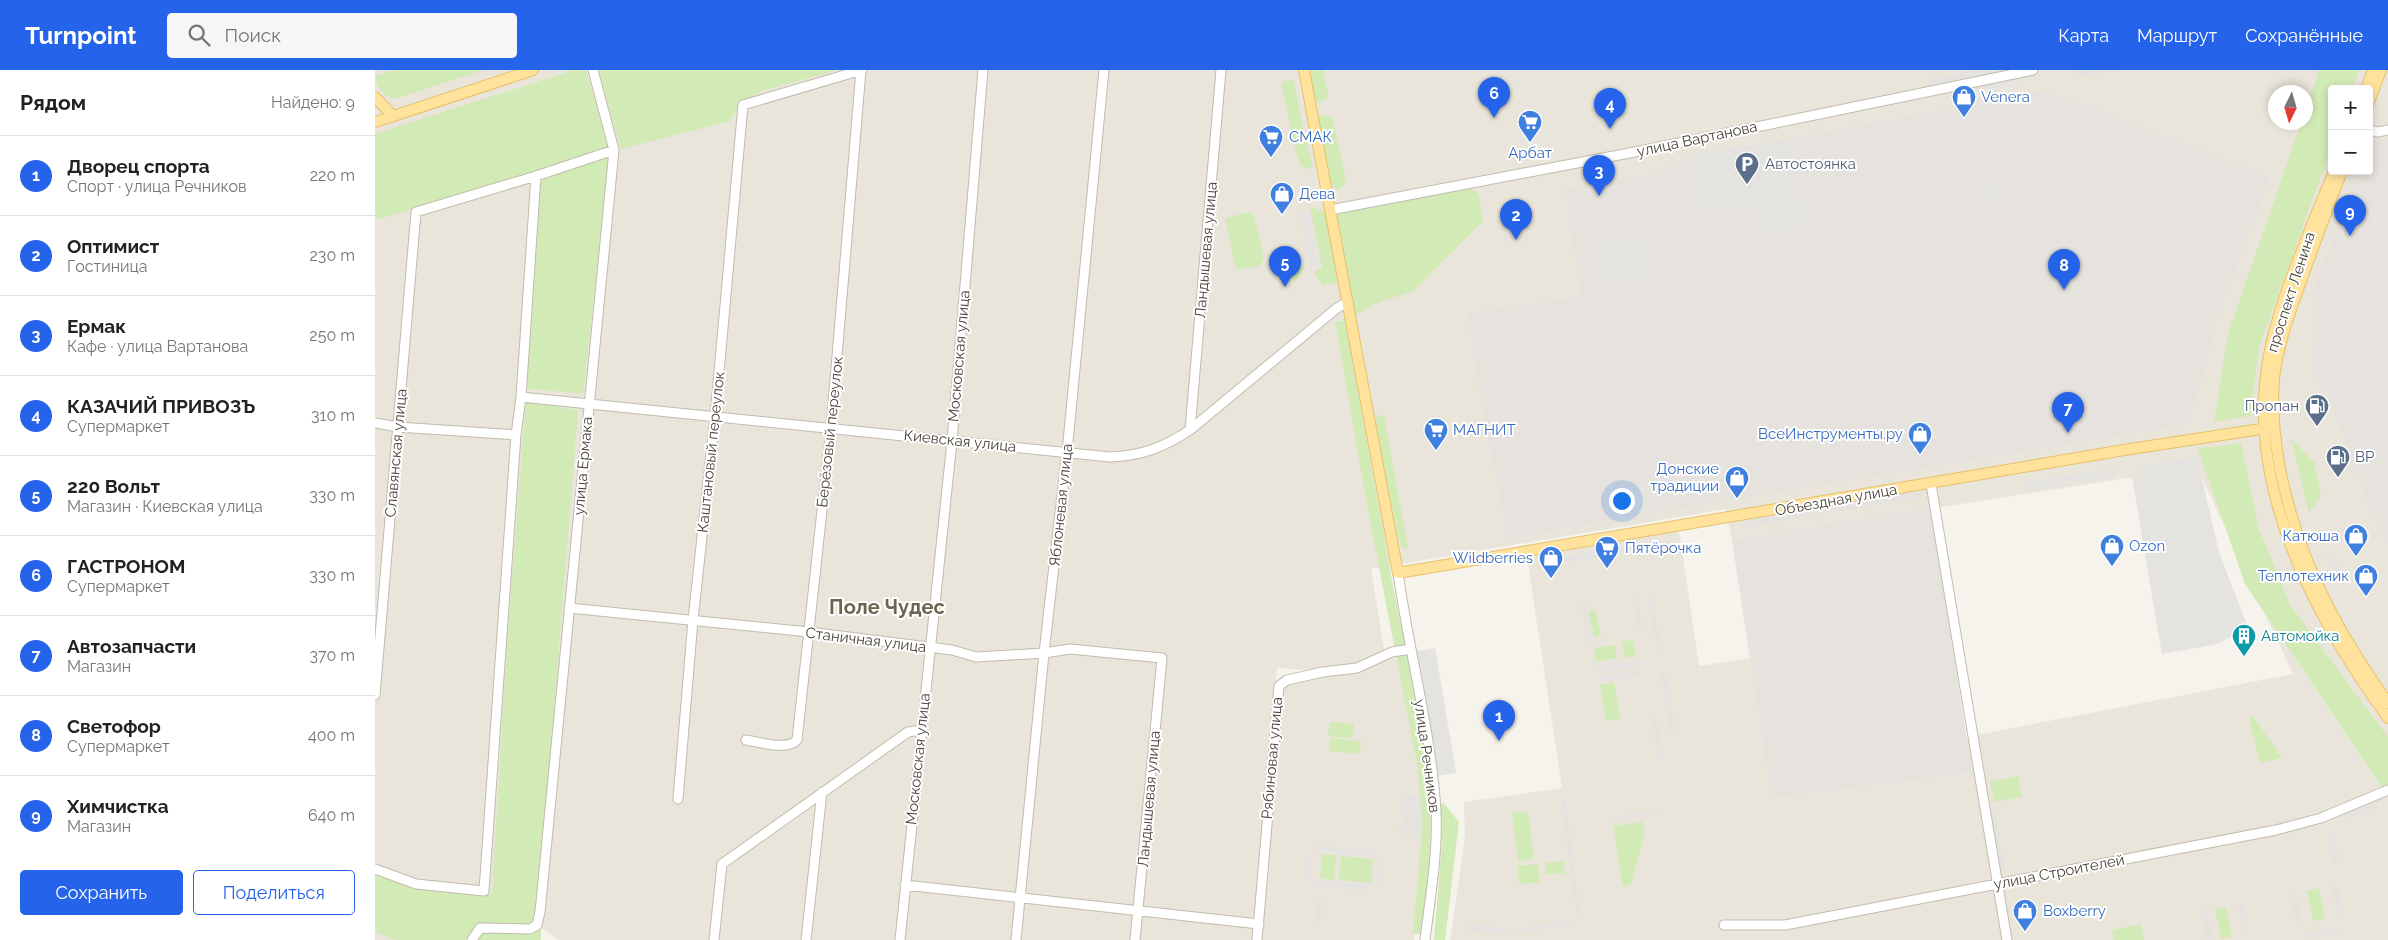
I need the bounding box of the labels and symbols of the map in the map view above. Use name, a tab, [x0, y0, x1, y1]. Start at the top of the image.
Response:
pin: 6	[1478, 77, 1510, 118]
shop icon: Venera	[1951, 84, 1977, 118]
north arrow	[2268, 85, 2313, 130]
pin: 4	[1594, 88, 1626, 129]
place label: Venera	[1981, 88, 2030, 106]
supermarket icon: Арбат	[1517, 109, 1543, 143]
street label: улица Вартанова	[1635, 117, 1759, 161]
supermarket icon: СМАК	[1258, 124, 1284, 158]
place label: СМАК	[1289, 128, 1333, 146]
place label: Арбат	[1508, 144, 1552, 162]
parking icon: Автостоянка	[1734, 151, 1760, 185]
pin: 3	[1583, 155, 1615, 196]
place label: Автостоянка	[1765, 155, 1856, 173]
street label: Ландышевая улица	[1191, 181, 1221, 319]
shop icon: Дева	[1269, 181, 1295, 215]
place label: Дева	[1299, 185, 1335, 203]
pin: 9	[2334, 195, 2366, 236]
pin: 2	[1500, 199, 1532, 240]
street label: проспект Ленина	[2263, 230, 2319, 354]
pin: 5	[1269, 246, 1301, 287]
pin: 8	[2048, 249, 2080, 290]
street label: Московская улица	[944, 289, 974, 423]
street label: Берёзовый переулок	[813, 355, 847, 509]
street label: Каштановый переулок	[694, 370, 728, 534]
street label: Славянская улица	[381, 388, 411, 518]
pin: 7	[2052, 392, 2084, 433]
fuel station icon: Пропан	[2304, 393, 2330, 427]
place label: Пропан	[2245, 397, 2299, 415]
street label: улица Ермака	[570, 416, 596, 516]
supermarket icon: МАГНИТ	[1423, 417, 1449, 451]
place label: МАГНИТ	[1453, 421, 1516, 439]
shop icon: ВсеИнструменты.ру	[1907, 421, 1933, 455]
place label: ВсеИнструменты.ру	[1758, 425, 1903, 443]
street label: Киевская улица	[903, 426, 1017, 456]
street label: Яблоневая улица	[1046, 443, 1076, 567]
fuel station icon: BP	[2325, 444, 2351, 478]
place label: BP	[2355, 448, 2374, 466]
place label: Донские традиции	[1650, 460, 1719, 495]
shop icon: Донские традиции	[1724, 465, 1750, 499]
street label: Объездная улица	[1773, 480, 1899, 520]
your location	[1609, 488, 1635, 514]
shop icon: Катюша	[2343, 523, 2369, 557]
place label: Катюша	[2282, 527, 2339, 545]
shop icon: Ozon	[2099, 533, 2125, 567]
supermarket icon: Пятёрочка	[1594, 535, 1620, 569]
place label: Ozon	[2129, 537, 2165, 555]
place label: Пятёрочка	[1625, 539, 1701, 557]
shop icon: Wildberries	[1538, 545, 1564, 579]
place label: Wildberries	[1453, 549, 1533, 567]
shop icon: Теплотехник	[2353, 563, 2379, 597]
place label: Теплотехник	[2258, 567, 2349, 585]
district label: Поле Чудес	[829, 595, 945, 619]
building icon: Автомойка	[2231, 623, 2257, 657]
street label: Станичная улица	[805, 624, 927, 656]
place label: Автомойка	[2261, 627, 2340, 645]
street label: Московская улица	[902, 692, 934, 826]
street label: Рябиновая улица	[1258, 696, 1286, 820]
street label: улица Речников	[1410, 698, 1444, 814]
pin: 1	[1483, 700, 1515, 741]
street label: Ландышевая улица	[1134, 730, 1164, 868]
street label: улица Строителей	[1992, 850, 2126, 894]
shop icon: Boxberry	[2012, 898, 2038, 932]
place label: Boxberry	[2043, 902, 2106, 920]

